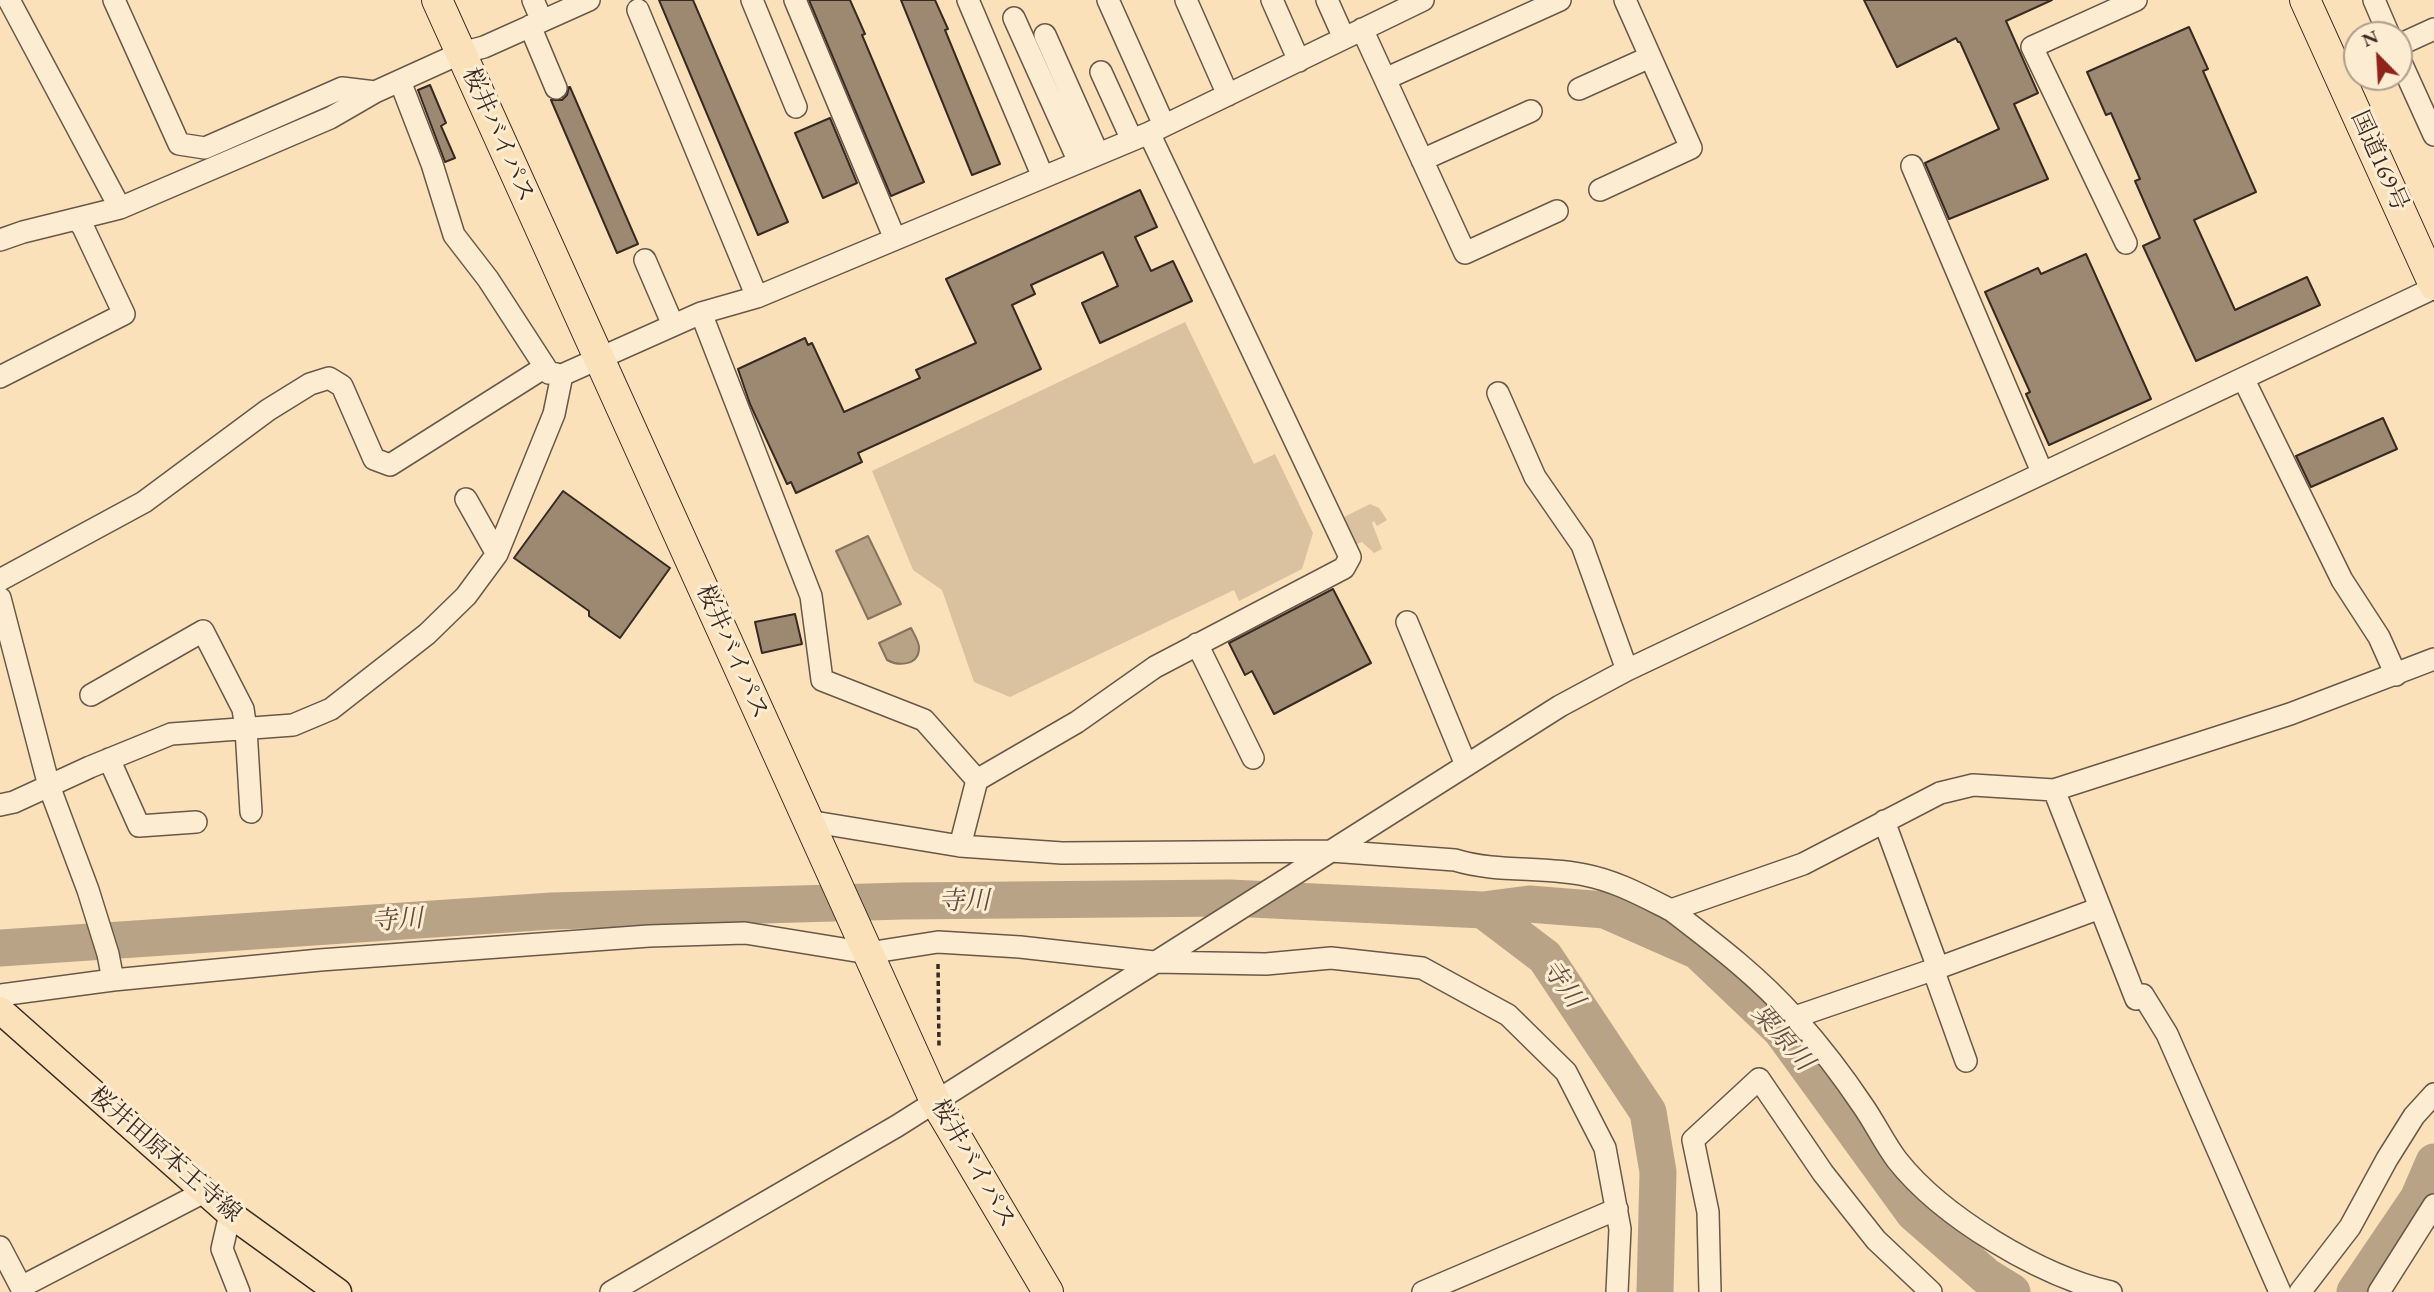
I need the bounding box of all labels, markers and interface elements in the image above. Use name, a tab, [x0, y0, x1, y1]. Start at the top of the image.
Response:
north arrow	[2343, 21, 2413, 91]
text: N	[2358, 24, 2382, 53]
street label: 桜井バイパス	[456, 63, 540, 207]
street label: 国道169号	[2344, 106, 2414, 216]
street label: 桜井バイパス	[690, 580, 774, 724]
water label: 寺川	[938, 886, 990, 918]
water label: 寺川	[370, 904, 424, 938]
water label: 寺川	[1534, 954, 1590, 1014]
water label: 粟原川	[1745, 998, 1819, 1078]
street label: 桜井田原本王寺線	[83, 1081, 247, 1229]
street label: 桜井バイパス	[925, 1094, 1021, 1234]

